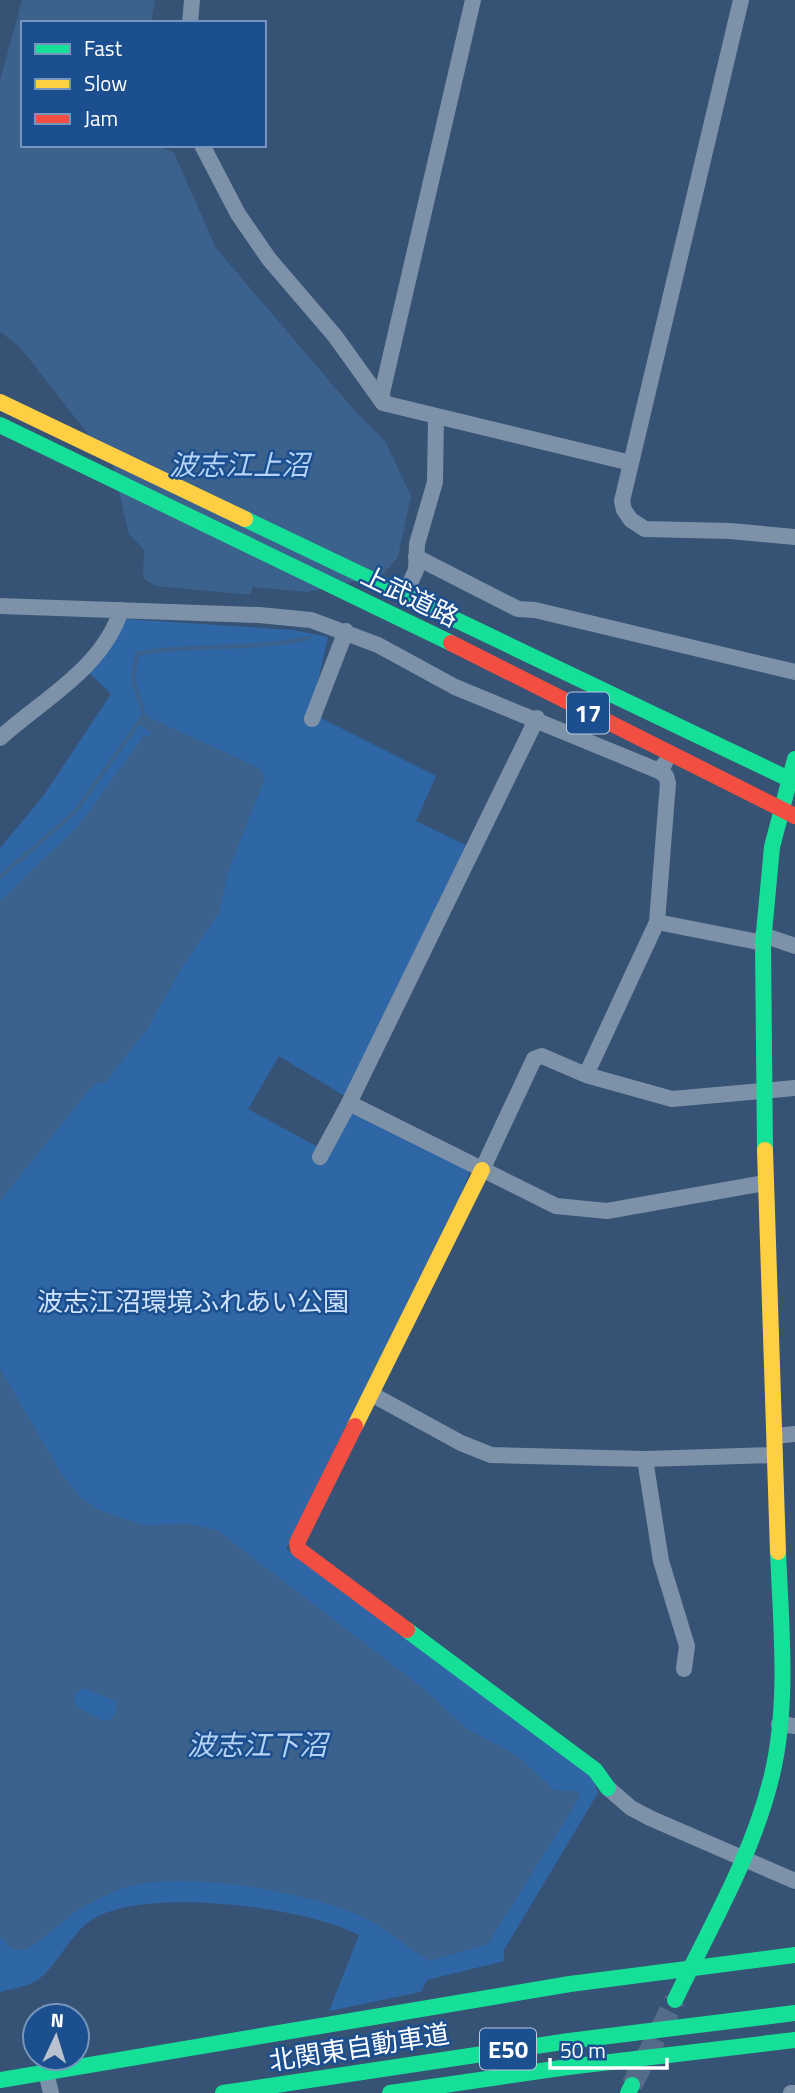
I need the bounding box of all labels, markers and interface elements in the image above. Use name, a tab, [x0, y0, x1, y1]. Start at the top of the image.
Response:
legend	[21, 21, 266, 147]
text: Fast	[84, 32, 123, 64]
text: Slow	[84, 67, 127, 99]
text: Jam	[84, 102, 118, 134]
water label: 波志江上沼	[169, 443, 313, 486]
street label: 上武道路	[355, 556, 465, 636]
road number: 17	[567, 692, 609, 734]
park label: 波志江沼環境ふれあい公園	[37, 1282, 349, 1321]
water label: 波志江下沼	[187, 1723, 331, 1766]
north arrow	[21, 2002, 91, 2072]
text: N	[50, 2005, 65, 2034]
street label: 北関東自動車道	[266, 2014, 452, 2080]
scale bar	[550, 2026, 667, 2070]
road number: E50	[480, 2028, 536, 2070]
text: 50 m	[560, 2034, 606, 2066]

